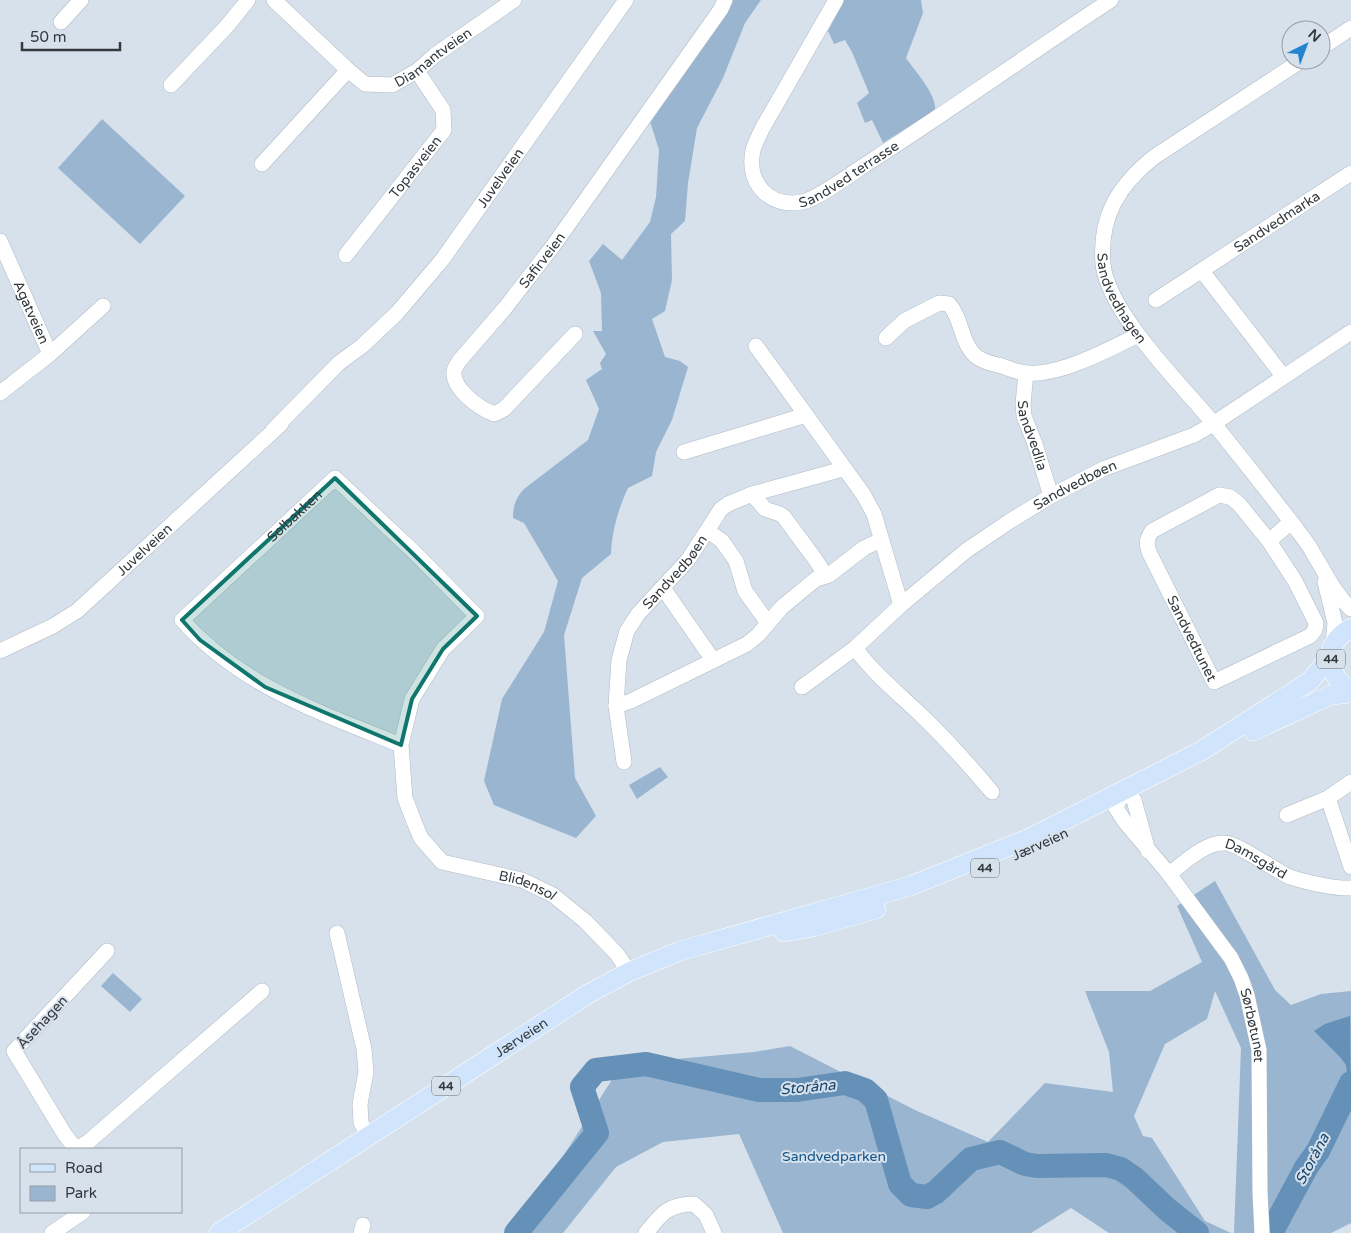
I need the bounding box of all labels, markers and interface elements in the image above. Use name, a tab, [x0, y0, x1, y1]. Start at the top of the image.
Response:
scale bar	[22, 20, 120, 52]
north arrow	[1281, 20, 1331, 70]
street label: Diamantveien	[391, 24, 475, 91]
text: N	[1304, 26, 1324, 46]
text: 50 m	[30, 28, 67, 46]
street label: Topasveien	[386, 132, 445, 202]
street label: Sandved terrasse	[797, 137, 902, 212]
street label: Juvelveien	[474, 145, 527, 211]
street label: Sandvedmarka	[1231, 188, 1323, 256]
street label: Safirveien	[515, 229, 569, 292]
street label: Sandvedhagen	[1093, 252, 1150, 347]
street label: Agatveien	[10, 278, 53, 347]
street label: Sandvedlia	[1014, 400, 1051, 473]
street label: Sandvedbøen	[1030, 457, 1119, 514]
street label: Solbakken	[264, 486, 326, 546]
street label: Juvelveien	[113, 520, 176, 579]
street label: Sandvedbøen	[639, 532, 711, 613]
street label: Sandvedtunet	[1163, 593, 1221, 685]
road number: 44	[1317, 650, 1345, 669]
street label: Jærveien	[1009, 825, 1071, 864]
street label: Damsgård	[1223, 835, 1290, 883]
road number: 44	[971, 858, 999, 878]
street label: Blidensol	[497, 867, 560, 904]
street label: Sørbøtunet	[1236, 986, 1267, 1063]
street label: Åsehagen	[13, 992, 71, 1053]
street label: Jærveien	[492, 1014, 551, 1061]
road number: 44	[432, 1076, 460, 1096]
water label: Storåna	[780, 1076, 837, 1098]
water label: Storåna	[1291, 1130, 1333, 1188]
legend	[20, 1148, 182, 1213]
park label: Sandvedparken	[782, 1148, 886, 1165]
text: Road	[65, 1159, 103, 1177]
text: Park	[65, 1184, 97, 1202]

